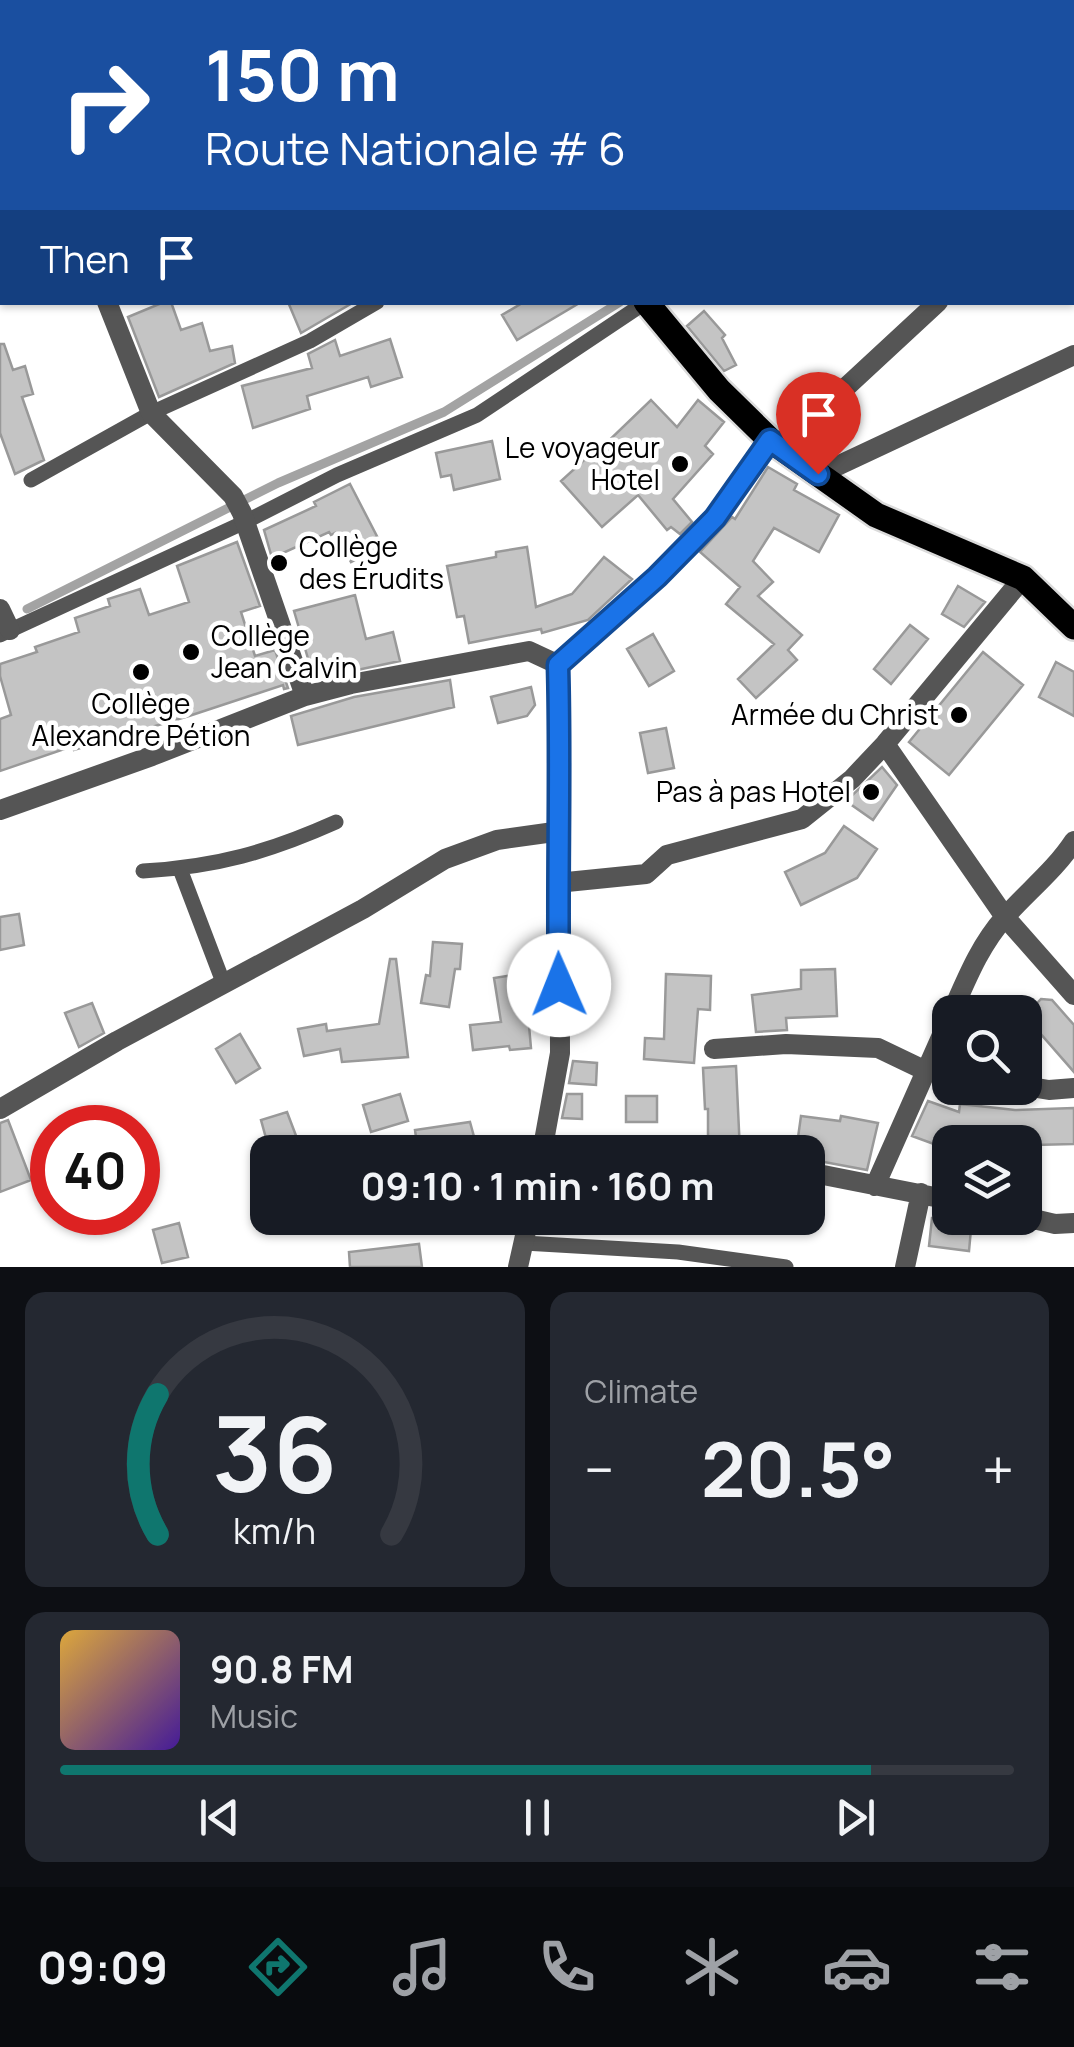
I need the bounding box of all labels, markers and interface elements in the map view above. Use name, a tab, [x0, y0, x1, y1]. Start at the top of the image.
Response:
text: 150 m	[205, 26, 400, 122]
icon: right	[40, 40, 170, 170]
text: Route Nationale # 6	[205, 117, 626, 179]
icon: arrive	[149, 230, 204, 285]
text: Then	[40, 232, 129, 284]
pin	[776, 372, 861, 475]
icon: arrive	[791, 387, 846, 442]
place label: Le voyageur Hotel	[505, 428, 660, 498]
marker: Le voyageur Hotel	[669, 453, 691, 475]
place label: Collège des Érudits	[299, 527, 444, 597]
marker: Collège des Érudits	[268, 552, 290, 574]
place label: Collège Jean Calvin	[211, 616, 357, 686]
marker: Collège Jean Calvin	[180, 641, 202, 663]
marker: Collège Alexandre Pétion	[130, 661, 152, 683]
place label: Collège Alexandre Pétion	[32, 684, 250, 754]
place label: Armée du Christ	[731, 695, 939, 733]
marker: Armée du Christ	[948, 704, 970, 726]
place label: Pas à pas Hotel	[656, 772, 851, 810]
marker: Pas à pas Hotel	[860, 781, 882, 803]
position arrow	[507, 933, 611, 1037]
map controls	[932, 995, 1042, 1235]
button: search	[932, 995, 1042, 1105]
speed limit sign: 40	[30, 1105, 160, 1235]
button: layers	[932, 1125, 1042, 1235]
text: 09:10 · 1 min · 160 m	[361, 1159, 714, 1211]
text: Climate	[585, 1369, 698, 1413]
text: 36	[212, 1381, 337, 1523]
text: 20.5°	[701, 1417, 895, 1520]
text: −	[585, 1431, 614, 1507]
text: +	[982, 1431, 1014, 1507]
text: km/h	[233, 1506, 316, 1555]
text: 90.8 FM	[210, 1642, 353, 1694]
text: Music	[210, 1694, 298, 1738]
icon: previous	[192, 1790, 247, 1845]
icon: pause	[510, 1790, 565, 1845]
icon: next	[828, 1790, 883, 1845]
icon: directions	[243, 1932, 313, 2002]
icon: music	[387, 1932, 457, 2002]
icon: phone	[532, 1932, 602, 2002]
icon: climate	[677, 1932, 747, 2002]
icon: car	[822, 1932, 892, 2002]
icon: filters	[967, 1932, 1037, 2002]
text: 09:09	[37, 1936, 168, 1998]

